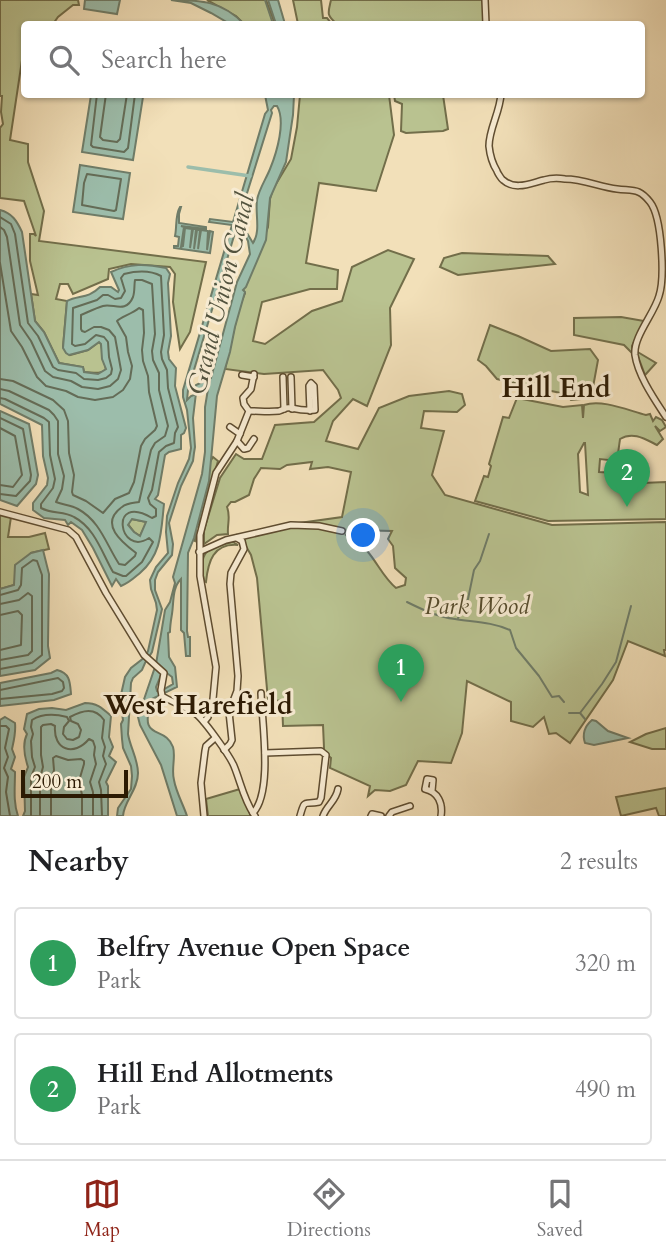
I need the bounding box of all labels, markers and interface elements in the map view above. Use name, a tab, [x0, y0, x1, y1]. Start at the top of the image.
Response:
search box	[21, 21, 645, 98]
icon: search	[45, 41, 83, 79]
text: Search here	[101, 42, 227, 77]
water label: Grand Union Canal	[179, 189, 263, 398]
district label: Hill End	[501, 369, 611, 407]
pin: 2	[604, 449, 650, 507]
your location	[346, 518, 380, 552]
park label: Park Wood	[424, 590, 531, 623]
pin: 1	[378, 644, 424, 702]
district label: West Harefield	[102, 686, 293, 724]
scale bar	[21, 767, 128, 799]
text: 200 m	[32, 769, 82, 795]
text: Nearby	[28, 841, 129, 882]
text: 2 results	[560, 846, 638, 877]
text: Belfry Avenue Open Space	[97, 930, 410, 965]
text: 1	[47, 948, 59, 979]
text: 320 m	[575, 948, 636, 979]
text: Park	[97, 965, 141, 996]
text: Hill End Allotments	[97, 1056, 333, 1091]
text: 2	[47, 1074, 59, 1105]
text: 490 m	[575, 1074, 636, 1105]
text: Park	[97, 1091, 141, 1122]
tab: Map	[83, 1175, 121, 1243]
tab: Directions	[287, 1175, 371, 1243]
tab: Saved	[537, 1175, 583, 1243]

